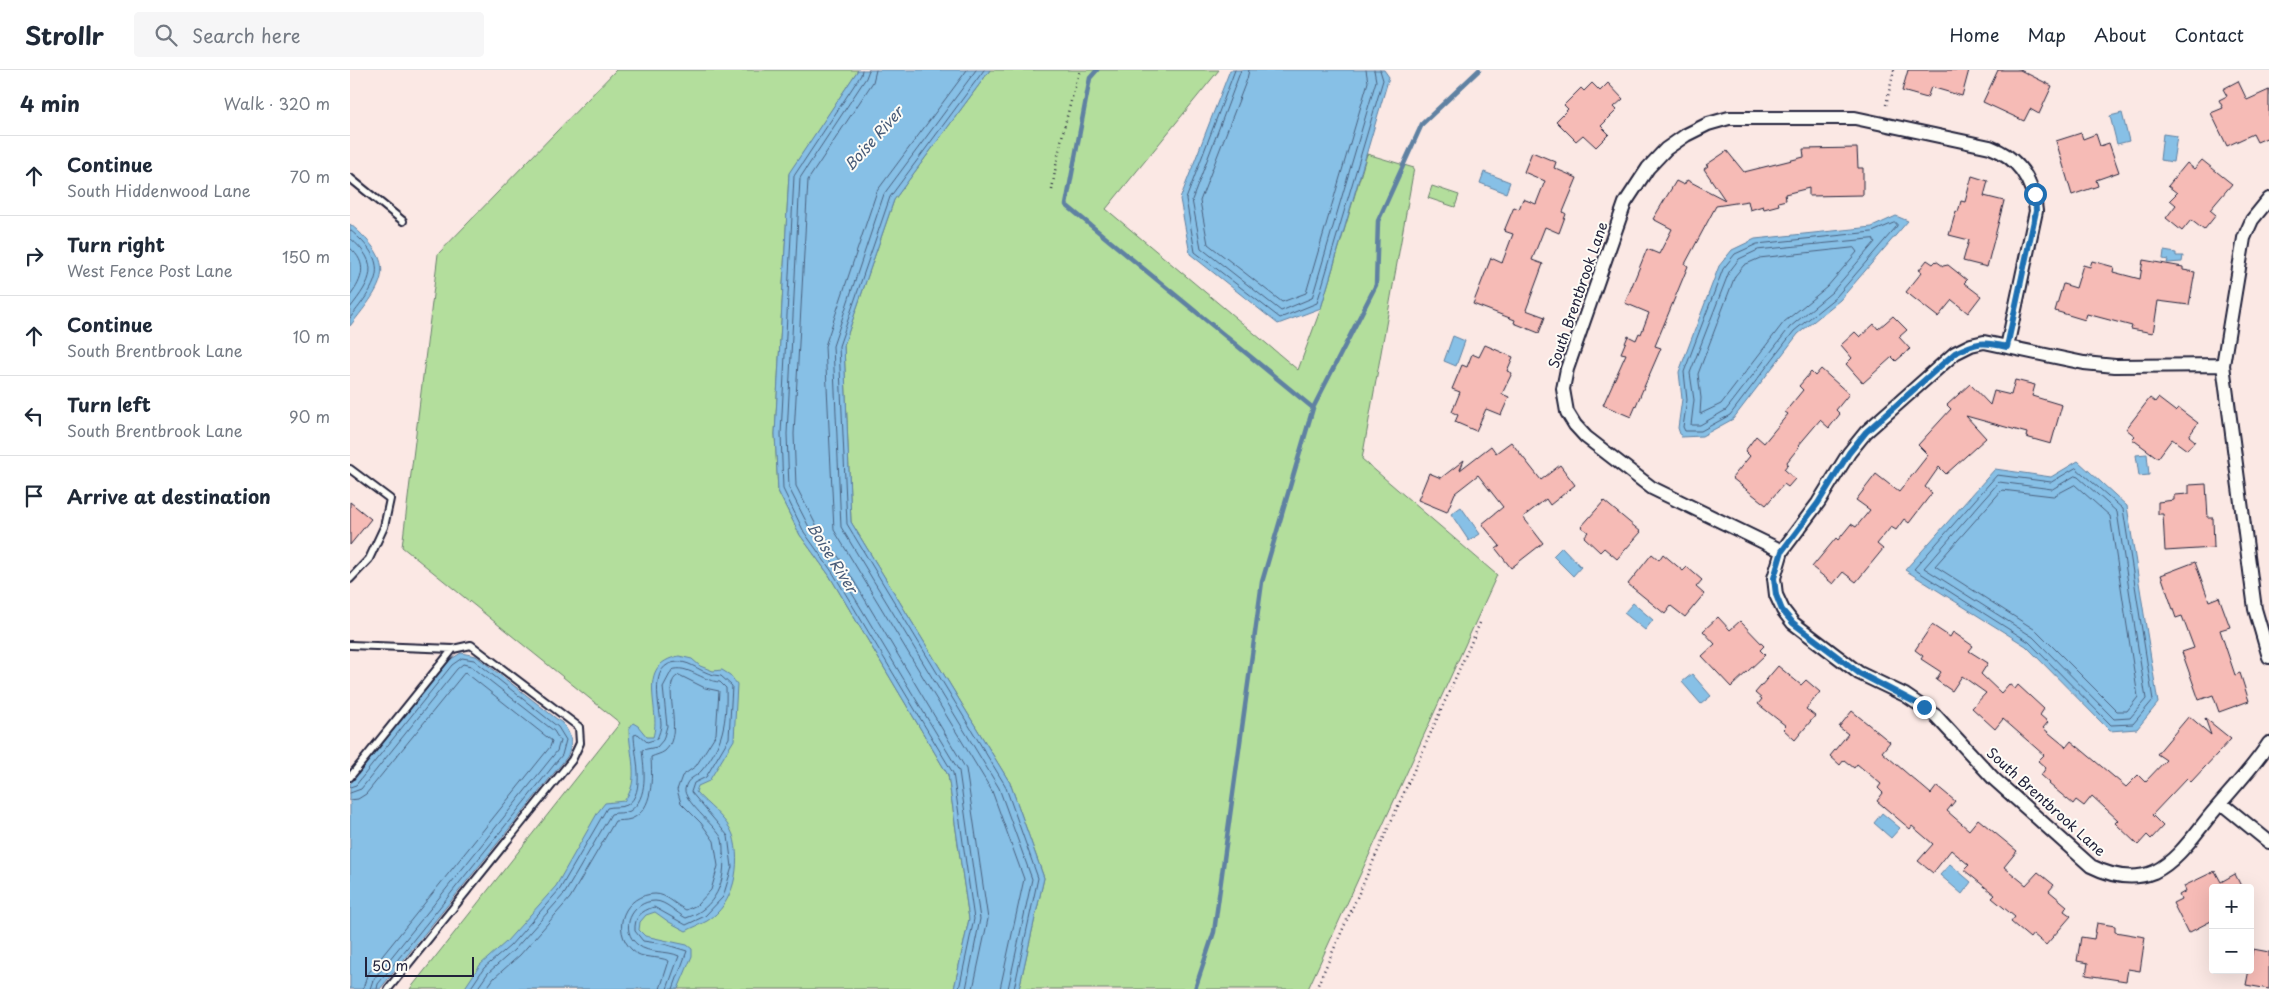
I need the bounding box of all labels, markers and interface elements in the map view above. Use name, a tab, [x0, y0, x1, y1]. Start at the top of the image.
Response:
search box	[134, 12, 484, 57]
text: Strollr	[25, 17, 104, 53]
icon: search	[152, 21, 180, 49]
text: Search here	[192, 21, 301, 49]
text: Home	[1949, 21, 1999, 48]
text: Map	[2027, 21, 2066, 48]
text: About	[2094, 21, 2146, 48]
text: Contact	[2174, 21, 2244, 48]
text: 4 min	[20, 87, 80, 119]
text: Walk · 320 m	[224, 91, 330, 115]
water label: Boise River	[838, 99, 909, 175]
text: Continue	[67, 150, 153, 178]
icon: ahead	[20, 162, 48, 190]
text: 70 m	[290, 164, 330, 188]
text: South Hiddenwood Lane	[67, 178, 251, 202]
route start	[2024, 183, 2047, 206]
street label: South Brentbrook Lane	[1543, 219, 1613, 371]
text: Turn right	[67, 230, 165, 258]
icon: right	[20, 242, 48, 270]
text: 150 m	[282, 244, 330, 268]
text: West Fence Post Lane	[67, 258, 233, 282]
text: Continue	[67, 310, 153, 338]
icon: ahead	[20, 322, 48, 350]
text: 10 m	[293, 324, 330, 348]
text: South Brentbrook Lane	[67, 338, 243, 362]
text: Turn left	[67, 390, 151, 418]
icon: left	[20, 402, 48, 430]
text: 90 m	[289, 404, 330, 428]
text: South Brentbrook Lane	[67, 418, 243, 442]
icon: arrive	[20, 482, 48, 510]
text: Arrive at destination	[67, 482, 271, 510]
water label: Boise River	[802, 517, 865, 599]
route end	[1913, 696, 1936, 719]
street label: South Brentbrook Lane	[1982, 742, 2111, 861]
map controls	[2209, 884, 2254, 974]
button: +	[2209, 884, 2254, 929]
button: −	[2209, 929, 2254, 974]
scale bar	[365, 954, 474, 977]
text: 50 m	[372, 955, 408, 976]

